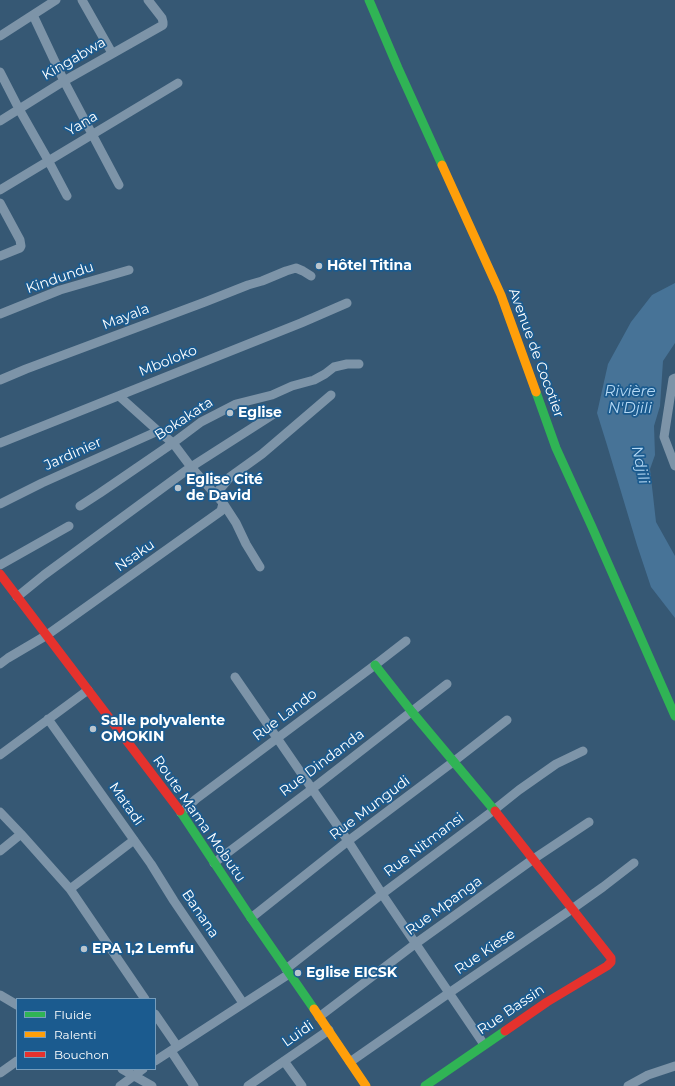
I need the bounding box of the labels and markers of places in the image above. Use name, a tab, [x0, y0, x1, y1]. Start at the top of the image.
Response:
place label: Hôtel Titina	[327, 258, 412, 274]
marker: Hôtel Titina	[314, 261, 324, 271]
place label: Eglise	[238, 405, 282, 421]
marker: Eglise	[225, 408, 235, 418]
place label: Eglise Cité de David	[186, 472, 263, 504]
marker: Eglise Cité de David	[173, 483, 183, 493]
place label: Salle polyvalente OMOKIN	[101, 713, 225, 746]
marker: Salle polyvalente OMOKIN	[88, 724, 98, 734]
place label: EPA 1,2 Lemfu	[92, 941, 194, 957]
marker: EPA 1,2 Lemfu	[79, 944, 89, 954]
place label: Eglise EICSK	[306, 965, 397, 981]
marker: Eglise EICSK	[293, 968, 303, 978]

